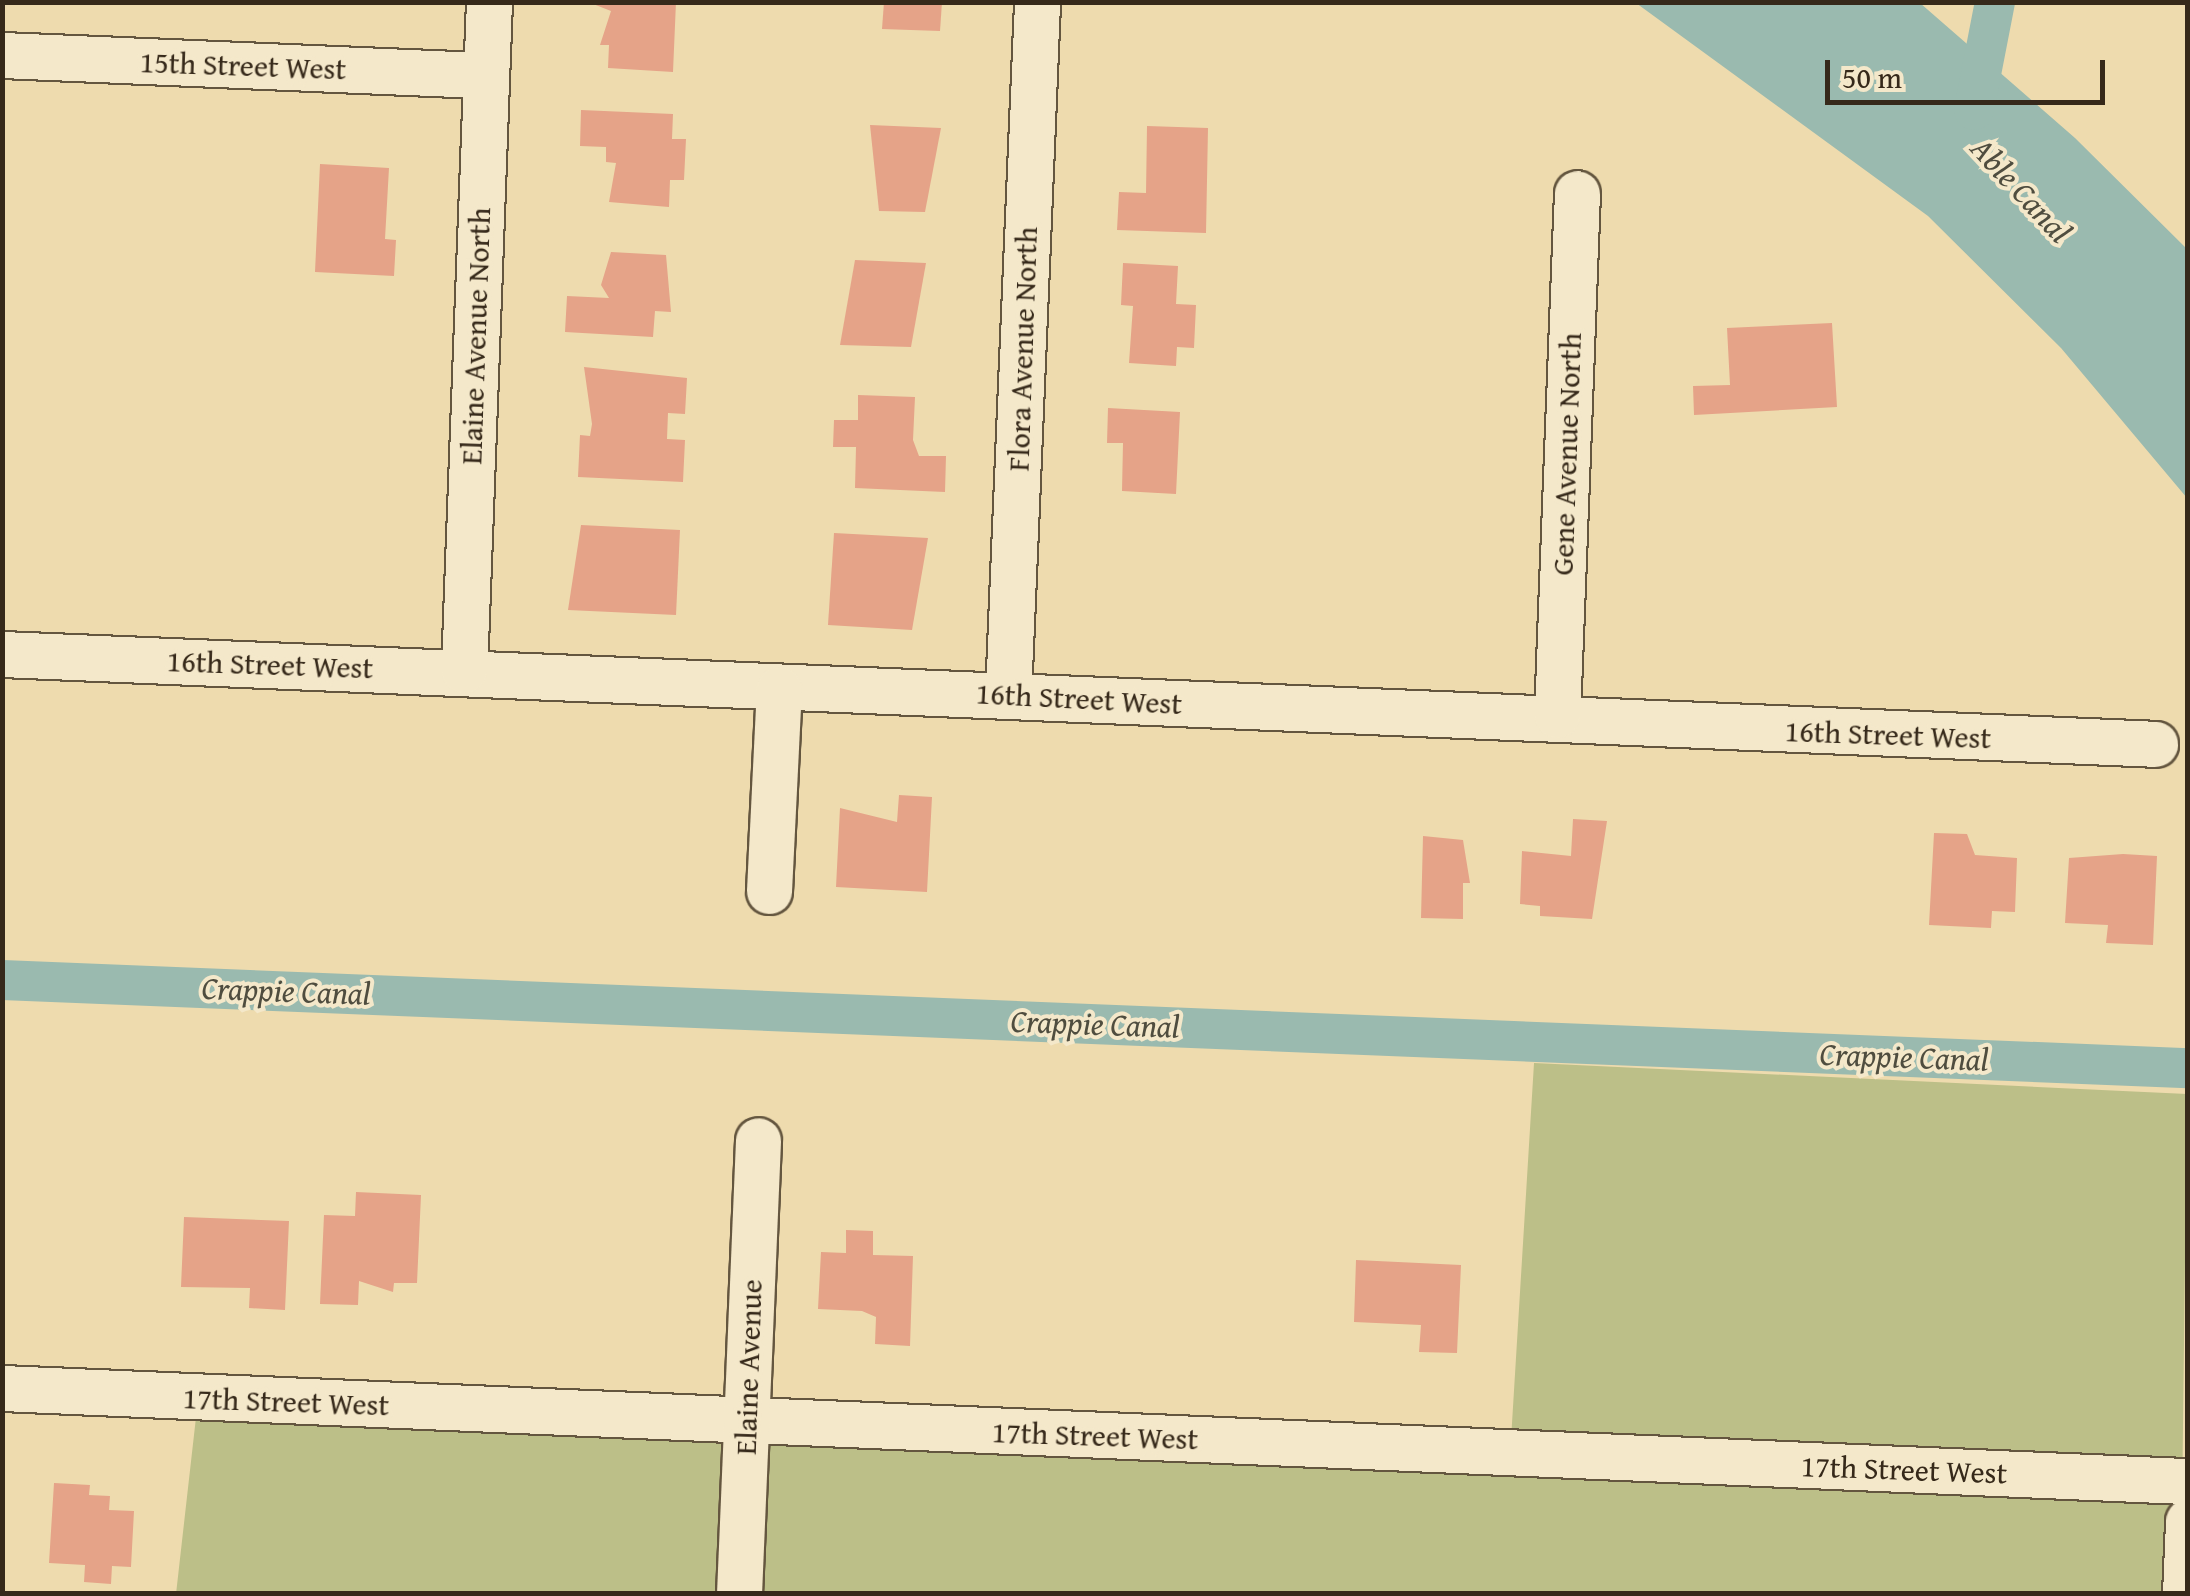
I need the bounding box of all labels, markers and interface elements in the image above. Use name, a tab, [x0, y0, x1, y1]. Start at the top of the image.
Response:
scale bar	[1830, 40, 2110, 102]
street label: 15th Street West	[139, 43, 347, 87]
text: 50 m	[1842, 55, 1902, 99]
water label: Able Canal	[1963, 129, 2079, 251]
street label: Elaine Avenue North	[453, 207, 497, 465]
street label: Flora Avenue North	[1000, 226, 1044, 472]
street label: Gene Avenue North	[1544, 332, 1588, 576]
street label: 16th Street West	[166, 642, 374, 686]
street label: 16th Street West	[975, 675, 1183, 721]
street label: 16th Street West	[1784, 712, 1992, 756]
water label: Crappie Canal	[201, 969, 371, 1013]
water label: Crappie Canal	[1010, 1002, 1180, 1046]
water label: Crappie Canal	[1819, 1035, 1989, 1079]
street label: Elaine Avenue	[727, 1278, 769, 1456]
street label: 17th Street West	[182, 1379, 390, 1423]
street label: 17th Street West	[991, 1413, 1199, 1457]
street label: 17th Street West	[1800, 1447, 2008, 1491]

